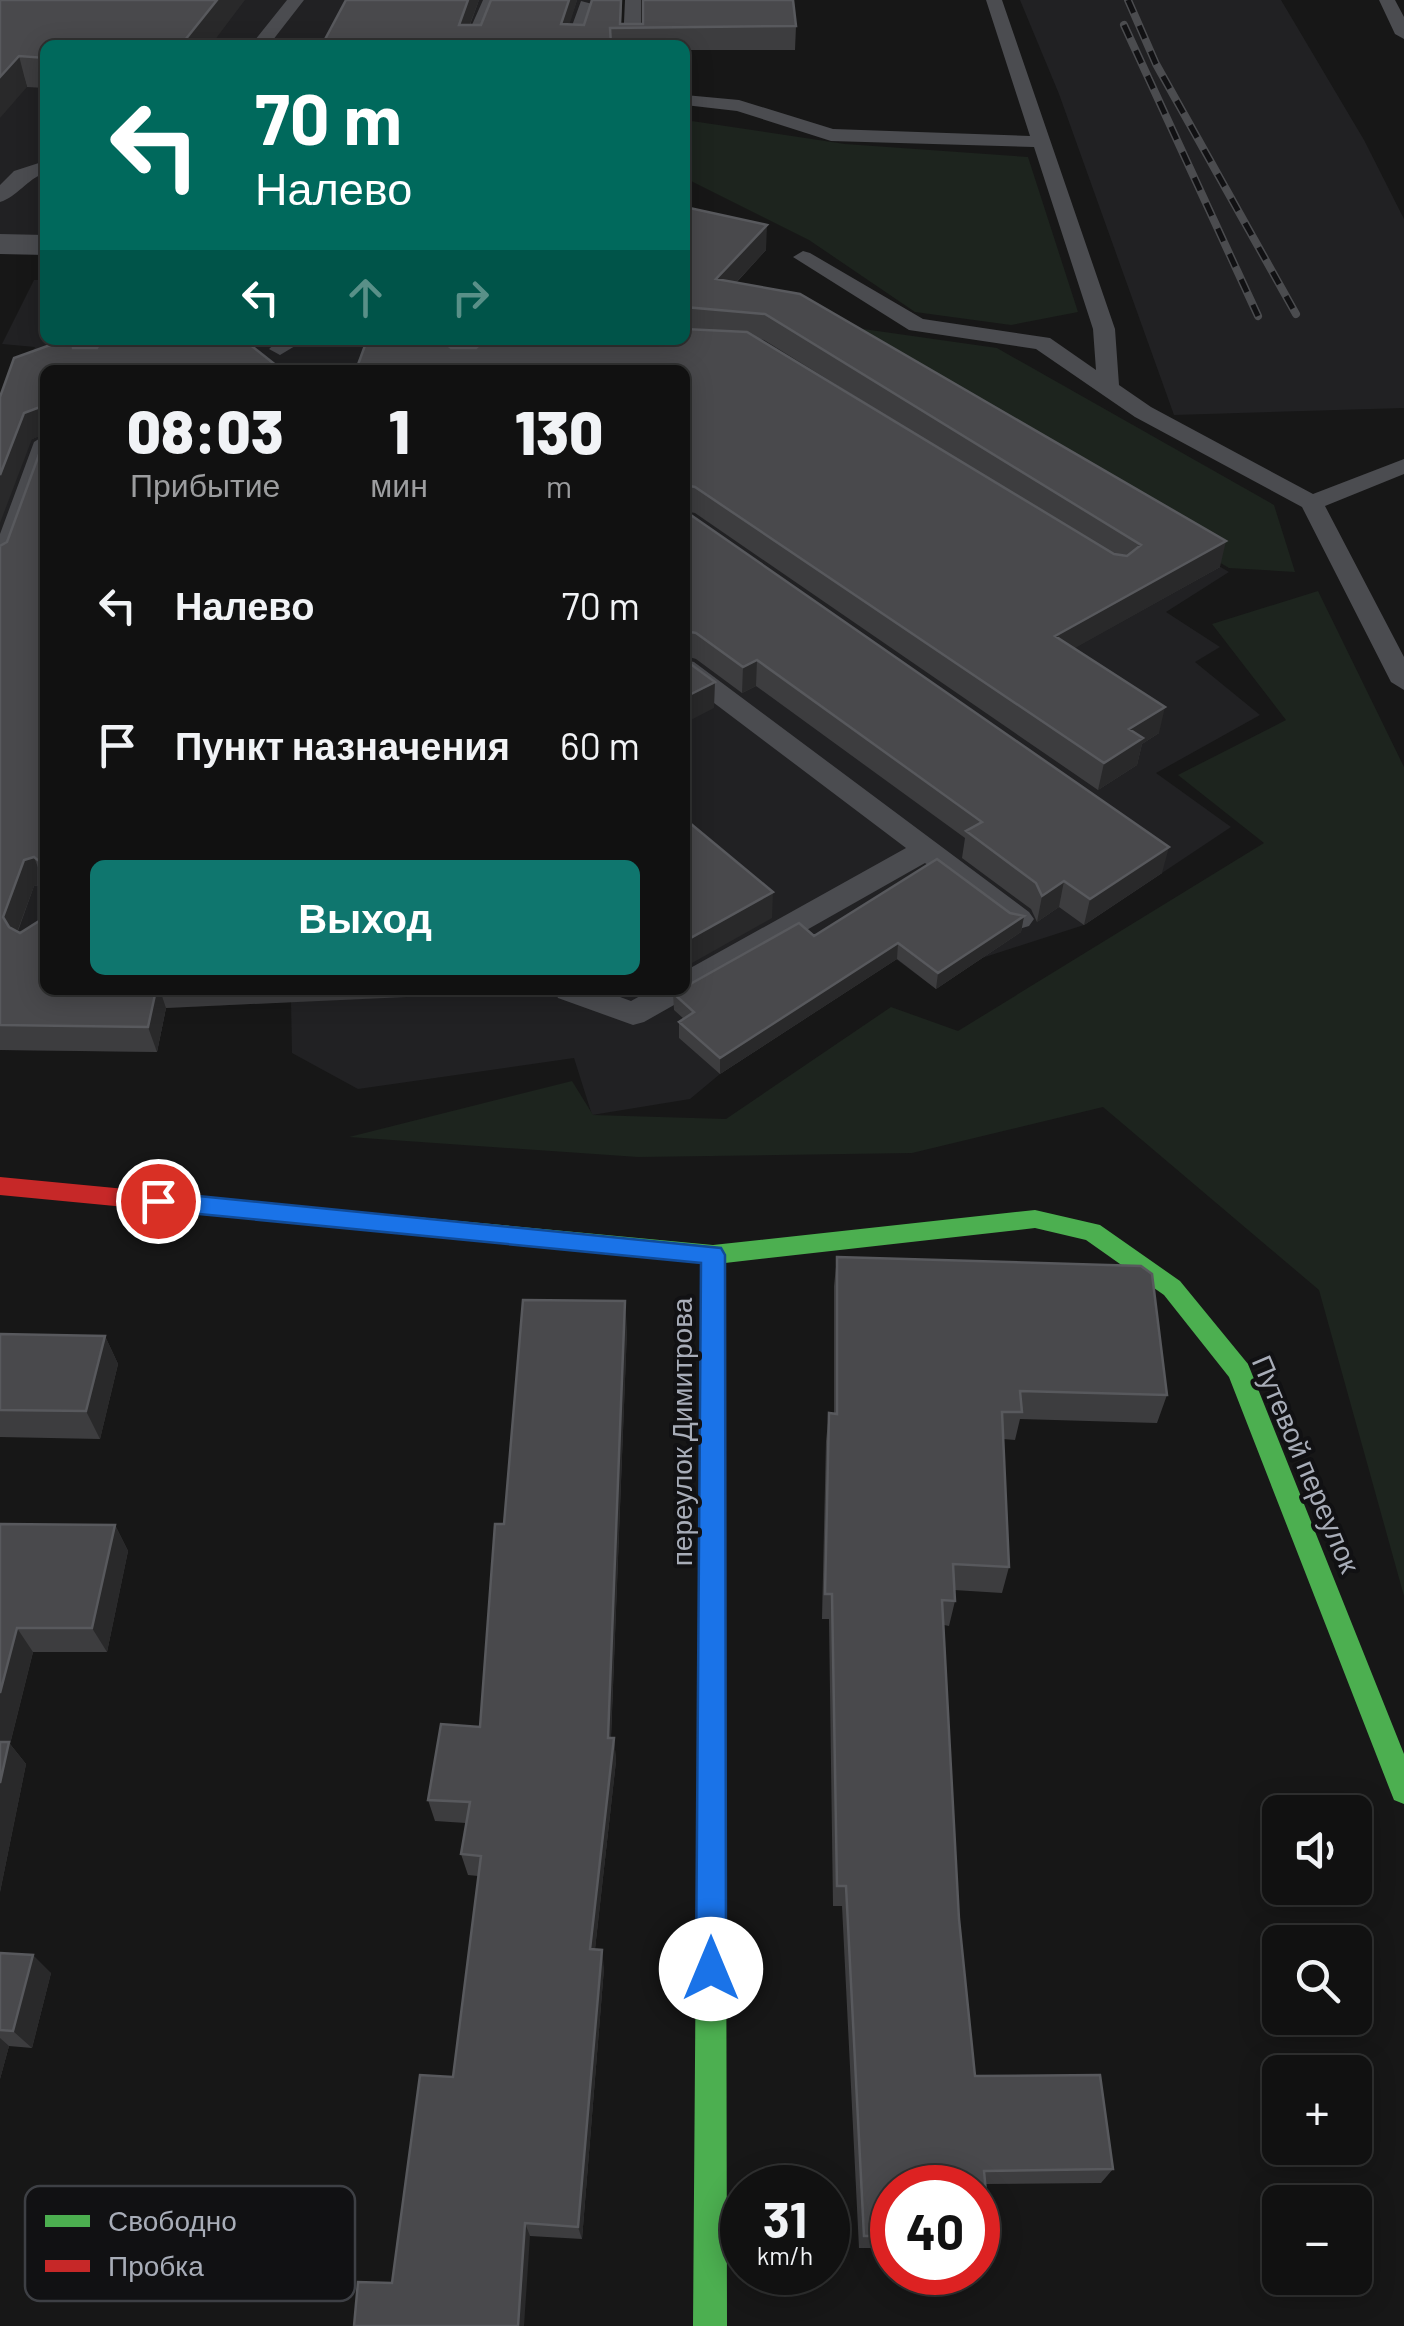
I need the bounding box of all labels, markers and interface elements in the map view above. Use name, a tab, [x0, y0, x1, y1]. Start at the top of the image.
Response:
text: 70 m	[255, 75, 402, 159]
icon: left	[90, 80, 220, 210]
text: Налево	[255, 160, 412, 214]
icon: left	[233, 270, 288, 325]
icon: ahead	[338, 270, 393, 325]
icon: right	[443, 270, 498, 325]
text: 08:03	[127, 394, 284, 466]
text: 1	[388, 394, 410, 466]
text: 130	[515, 395, 603, 467]
text: Прибытие	[130, 465, 280, 503]
text: мин	[370, 465, 428, 503]
text: m	[546, 466, 572, 504]
icon: left	[90, 578, 145, 633]
text: Налево	[175, 582, 314, 628]
text: 70 m	[562, 582, 640, 628]
icon: arrive	[90, 718, 145, 773]
text: Пункт назначения	[175, 722, 510, 768]
text: 60 m	[560, 722, 640, 768]
button: Выход	[90, 860, 640, 975]
pin	[116, 1159, 201, 1244]
icon: arrive	[131, 1174, 186, 1229]
street label: переулок Димитрова	[664, 1297, 698, 1566]
street label: Путевой переулок	[1246, 1350, 1368, 1578]
map controls	[1262, 1795, 1372, 2295]
button: sound	[1262, 1795, 1372, 1905]
position arrow	[659, 1917, 763, 2021]
button: search	[1262, 1925, 1372, 2035]
button: +	[1262, 2055, 1372, 2165]
speed limit sign: 40	[870, 2165, 1000, 2295]
button: −	[1262, 2185, 1372, 2295]
legend	[25, 2186, 355, 2301]
text: 31	[763, 2188, 807, 2248]
text: Свободно	[108, 2203, 237, 2237]
text: km/h	[757, 2240, 813, 2270]
text: Пробка	[108, 2248, 204, 2282]

